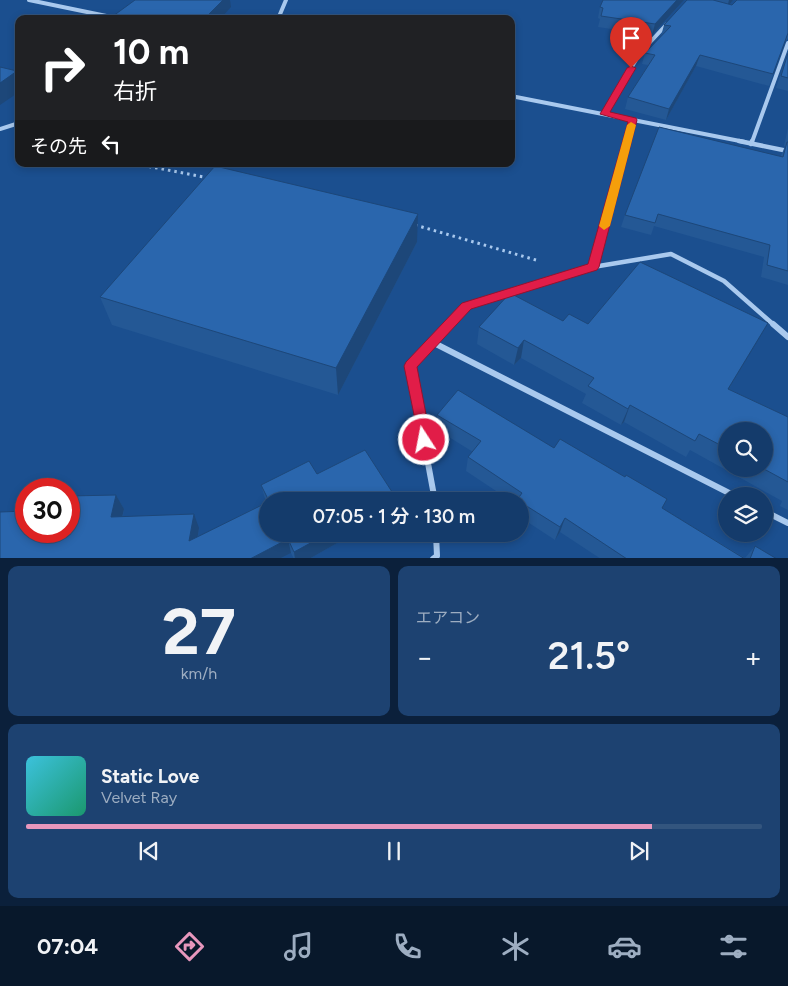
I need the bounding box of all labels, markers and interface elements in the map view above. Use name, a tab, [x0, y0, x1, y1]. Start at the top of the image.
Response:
pin	[610, 17, 652, 68]
icon: arrive	[617, 24, 645, 52]
text: 10 m	[113, 31, 189, 73]
icon: right	[30, 35, 95, 100]
text: 右折	[113, 78, 157, 105]
icon: left	[97, 130, 125, 158]
text: その先	[30, 135, 87, 158]
position arrow	[397, 413, 449, 465]
map controls	[718, 422, 773, 542]
button: search	[718, 422, 773, 477]
speed limit sign: 30	[15, 478, 80, 543]
button: layers	[718, 487, 773, 542]
text: 07:05 · 1 分 · 130 m	[313, 505, 475, 528]
text: 27	[162, 592, 236, 670]
text: エアコン	[416, 608, 480, 627]
text: 21.5°	[548, 633, 630, 679]
text: −	[416, 640, 433, 674]
text: +	[745, 640, 762, 674]
text: km/h	[181, 664, 217, 683]
text: Static Love	[101, 765, 199, 788]
text: Velvet Ray	[101, 788, 177, 807]
icon: previous	[135, 837, 163, 865]
icon: pause	[380, 837, 408, 865]
icon: next	[625, 837, 653, 865]
icon: directions	[172, 929, 207, 964]
icon: music	[281, 929, 316, 964]
icon: phone	[390, 929, 425, 964]
icon: climate	[498, 929, 533, 964]
icon: car	[607, 929, 642, 964]
icon: filters	[716, 929, 751, 964]
text: 07:04	[37, 933, 98, 960]

